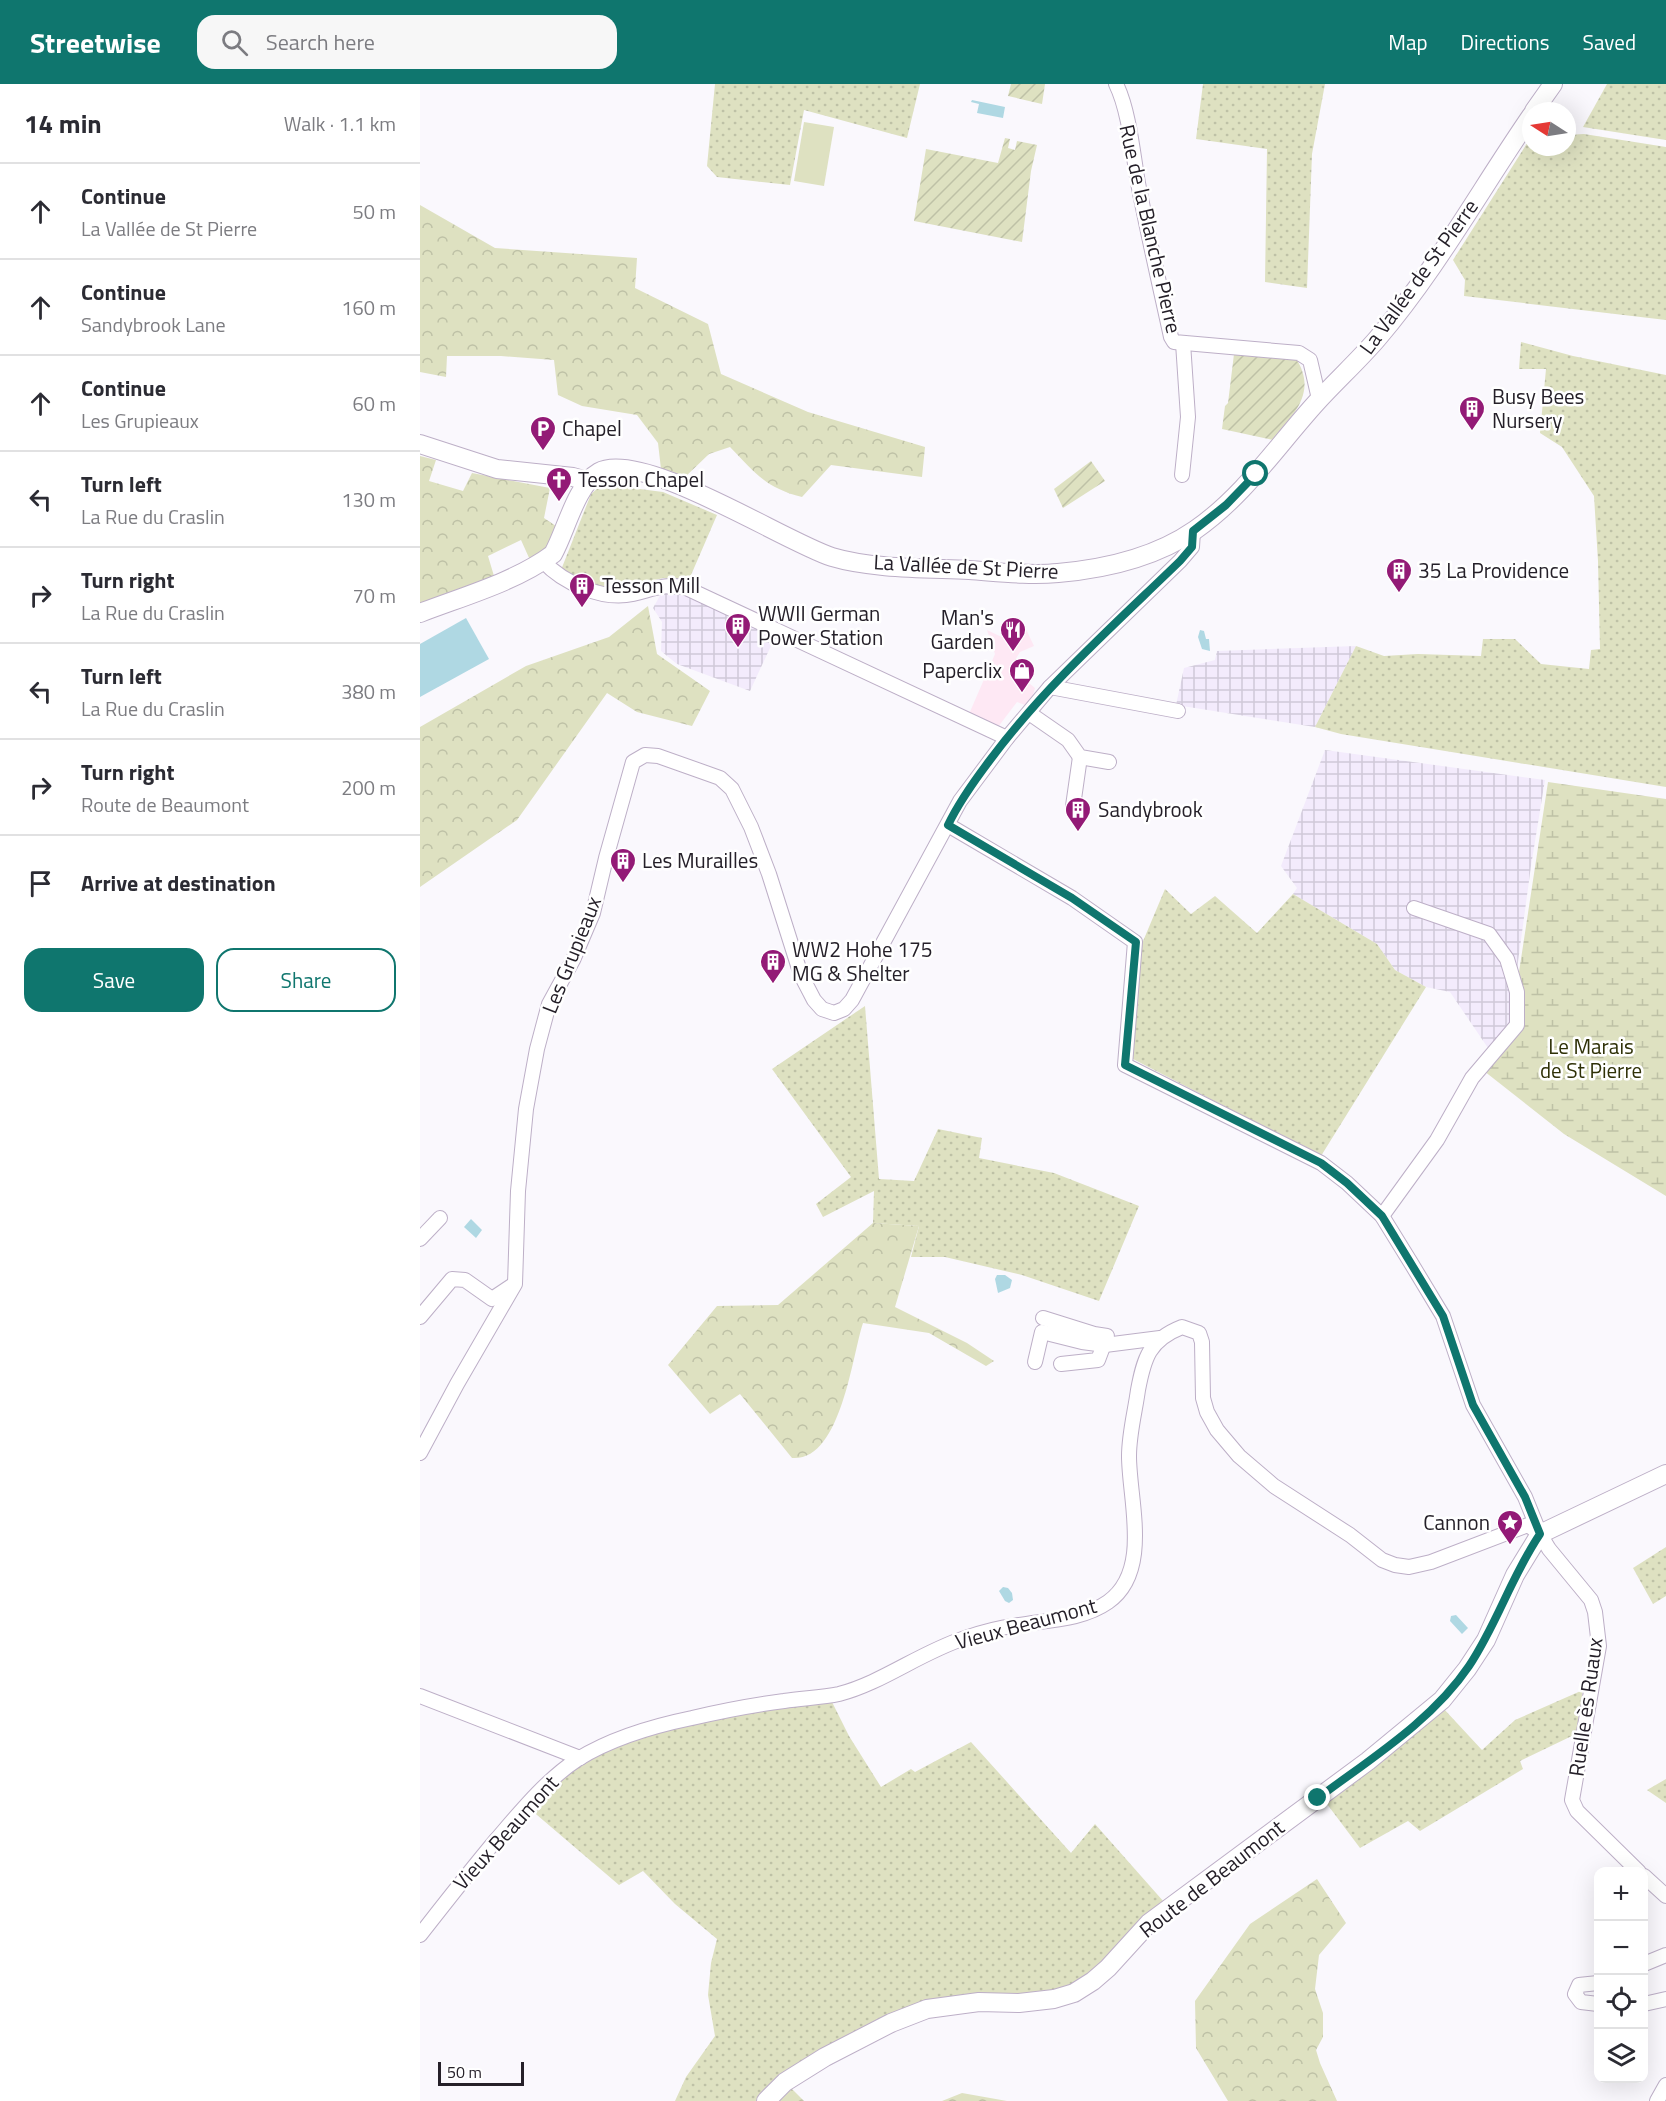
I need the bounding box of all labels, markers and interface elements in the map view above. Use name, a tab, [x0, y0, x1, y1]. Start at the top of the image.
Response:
search box	[197, 15, 617, 69]
text: Streetwise	[30, 21, 161, 64]
text: Search here	[266, 25, 375, 59]
icon: search	[218, 26, 251, 59]
text: Map	[1388, 26, 1428, 58]
text: Directions	[1461, 26, 1550, 58]
text: Saved	[1583, 26, 1636, 58]
north arrow	[1522, 102, 1576, 156]
text: 14 min	[24, 104, 102, 143]
text: Walk · 1.1 km	[284, 108, 396, 139]
street label: Rue de la Blanche Pierre	[1111, 121, 1191, 336]
text: Continue	[81, 179, 166, 213]
street label: La Vallée de St Pierre	[1351, 192, 1486, 361]
icon: ahead	[24, 195, 57, 228]
text: 50 m	[352, 196, 396, 227]
text: La Vallée de St Pierre	[81, 213, 257, 244]
text: Continue	[81, 275, 166, 309]
icon: ahead	[24, 291, 57, 324]
text: 160 m	[341, 292, 396, 323]
text: Sandybrook Lane	[81, 309, 226, 340]
text: Continue	[81, 371, 166, 405]
place label: Busy Bees Nursery	[1492, 380, 1584, 436]
icon: ahead	[24, 387, 57, 420]
text: 60 m	[352, 388, 396, 419]
building icon: Busy Bees Nursery	[1457, 394, 1487, 432]
text: Les Grupieaux	[81, 405, 199, 436]
place label: Chapel	[562, 412, 622, 444]
parking icon: Chapel	[528, 414, 558, 452]
route start	[1242, 460, 1268, 486]
place label: Tesson Chapel	[578, 463, 704, 495]
church icon: Tesson Chapel	[544, 465, 574, 503]
text: Turn left	[81, 467, 162, 501]
icon: left	[24, 483, 57, 516]
text: 130 m	[341, 484, 396, 515]
text: La Rue du Craslin	[81, 501, 225, 532]
street label: La Vallée de St Pierre	[873, 545, 1059, 587]
place label: 35 La Providence	[1418, 554, 1569, 586]
building icon: 35 La Providence	[1384, 556, 1414, 594]
text: Turn right	[81, 563, 175, 597]
place label: Tesson Mill	[602, 569, 700, 601]
building icon: Tesson Mill	[567, 571, 597, 609]
icon: right	[24, 579, 57, 612]
text: 70 m	[352, 580, 396, 611]
text: La Rue du Craslin	[81, 597, 225, 628]
place label: WWII German Power Station	[758, 597, 883, 653]
place label: Man's Garden	[931, 601, 994, 657]
building icon: WWII German Power Station	[723, 611, 753, 649]
restaurant icon: Man's Garden	[998, 615, 1028, 653]
place label: Paperclix	[922, 654, 1002, 686]
shop icon: Paperclix	[1007, 656, 1037, 694]
text: Turn left	[81, 659, 162, 693]
icon: left	[24, 675, 57, 708]
text: 380 m	[341, 676, 396, 707]
text: La Rue du Craslin	[81, 693, 225, 724]
text: Turn right	[81, 755, 175, 789]
icon: right	[24, 771, 57, 804]
text: 200 m	[341, 772, 396, 803]
text: Route de Beaumont	[81, 789, 249, 820]
place label: Sandybrook	[1098, 793, 1203, 825]
building icon: Sandybrook	[1063, 795, 1093, 833]
place label: Les Murailles	[642, 844, 758, 876]
building icon: Les Murailles	[608, 846, 638, 884]
text: Arrive at destination	[81, 866, 276, 900]
icon: arrive	[24, 867, 57, 900]
street label: Les Grupieaux	[533, 891, 609, 1018]
place label: WW2 Hohe 175 MG & Shelter	[792, 933, 933, 989]
building icon: WW2 Hohe 175 MG & Shelter	[758, 947, 788, 985]
button: Save	[24, 948, 204, 1012]
button: Share	[216, 948, 396, 1012]
park label: Le Marais de St Pierre	[1540, 1030, 1642, 1086]
place label: Cannon	[1423, 1506, 1490, 1538]
place icon: Cannon	[1495, 1508, 1525, 1546]
street label: Vieux Beaumont	[952, 1589, 1101, 1657]
street label: Ruelle ès Ruaux	[1559, 1635, 1611, 1778]
street label: Vieux Beaumont	[445, 1767, 566, 1897]
route end	[1304, 1784, 1330, 1810]
street label: Route de Beaumont	[1132, 1811, 1291, 1945]
map controls	[1594, 1867, 1648, 2083]
button: +	[1594, 1867, 1648, 1921]
button: −	[1594, 1921, 1648, 1975]
button: locate	[1594, 1975, 1648, 2029]
button: layers	[1594, 2029, 1648, 2083]
scale bar	[438, 2059, 524, 2086]
text: 50 m	[447, 2060, 482, 2084]

